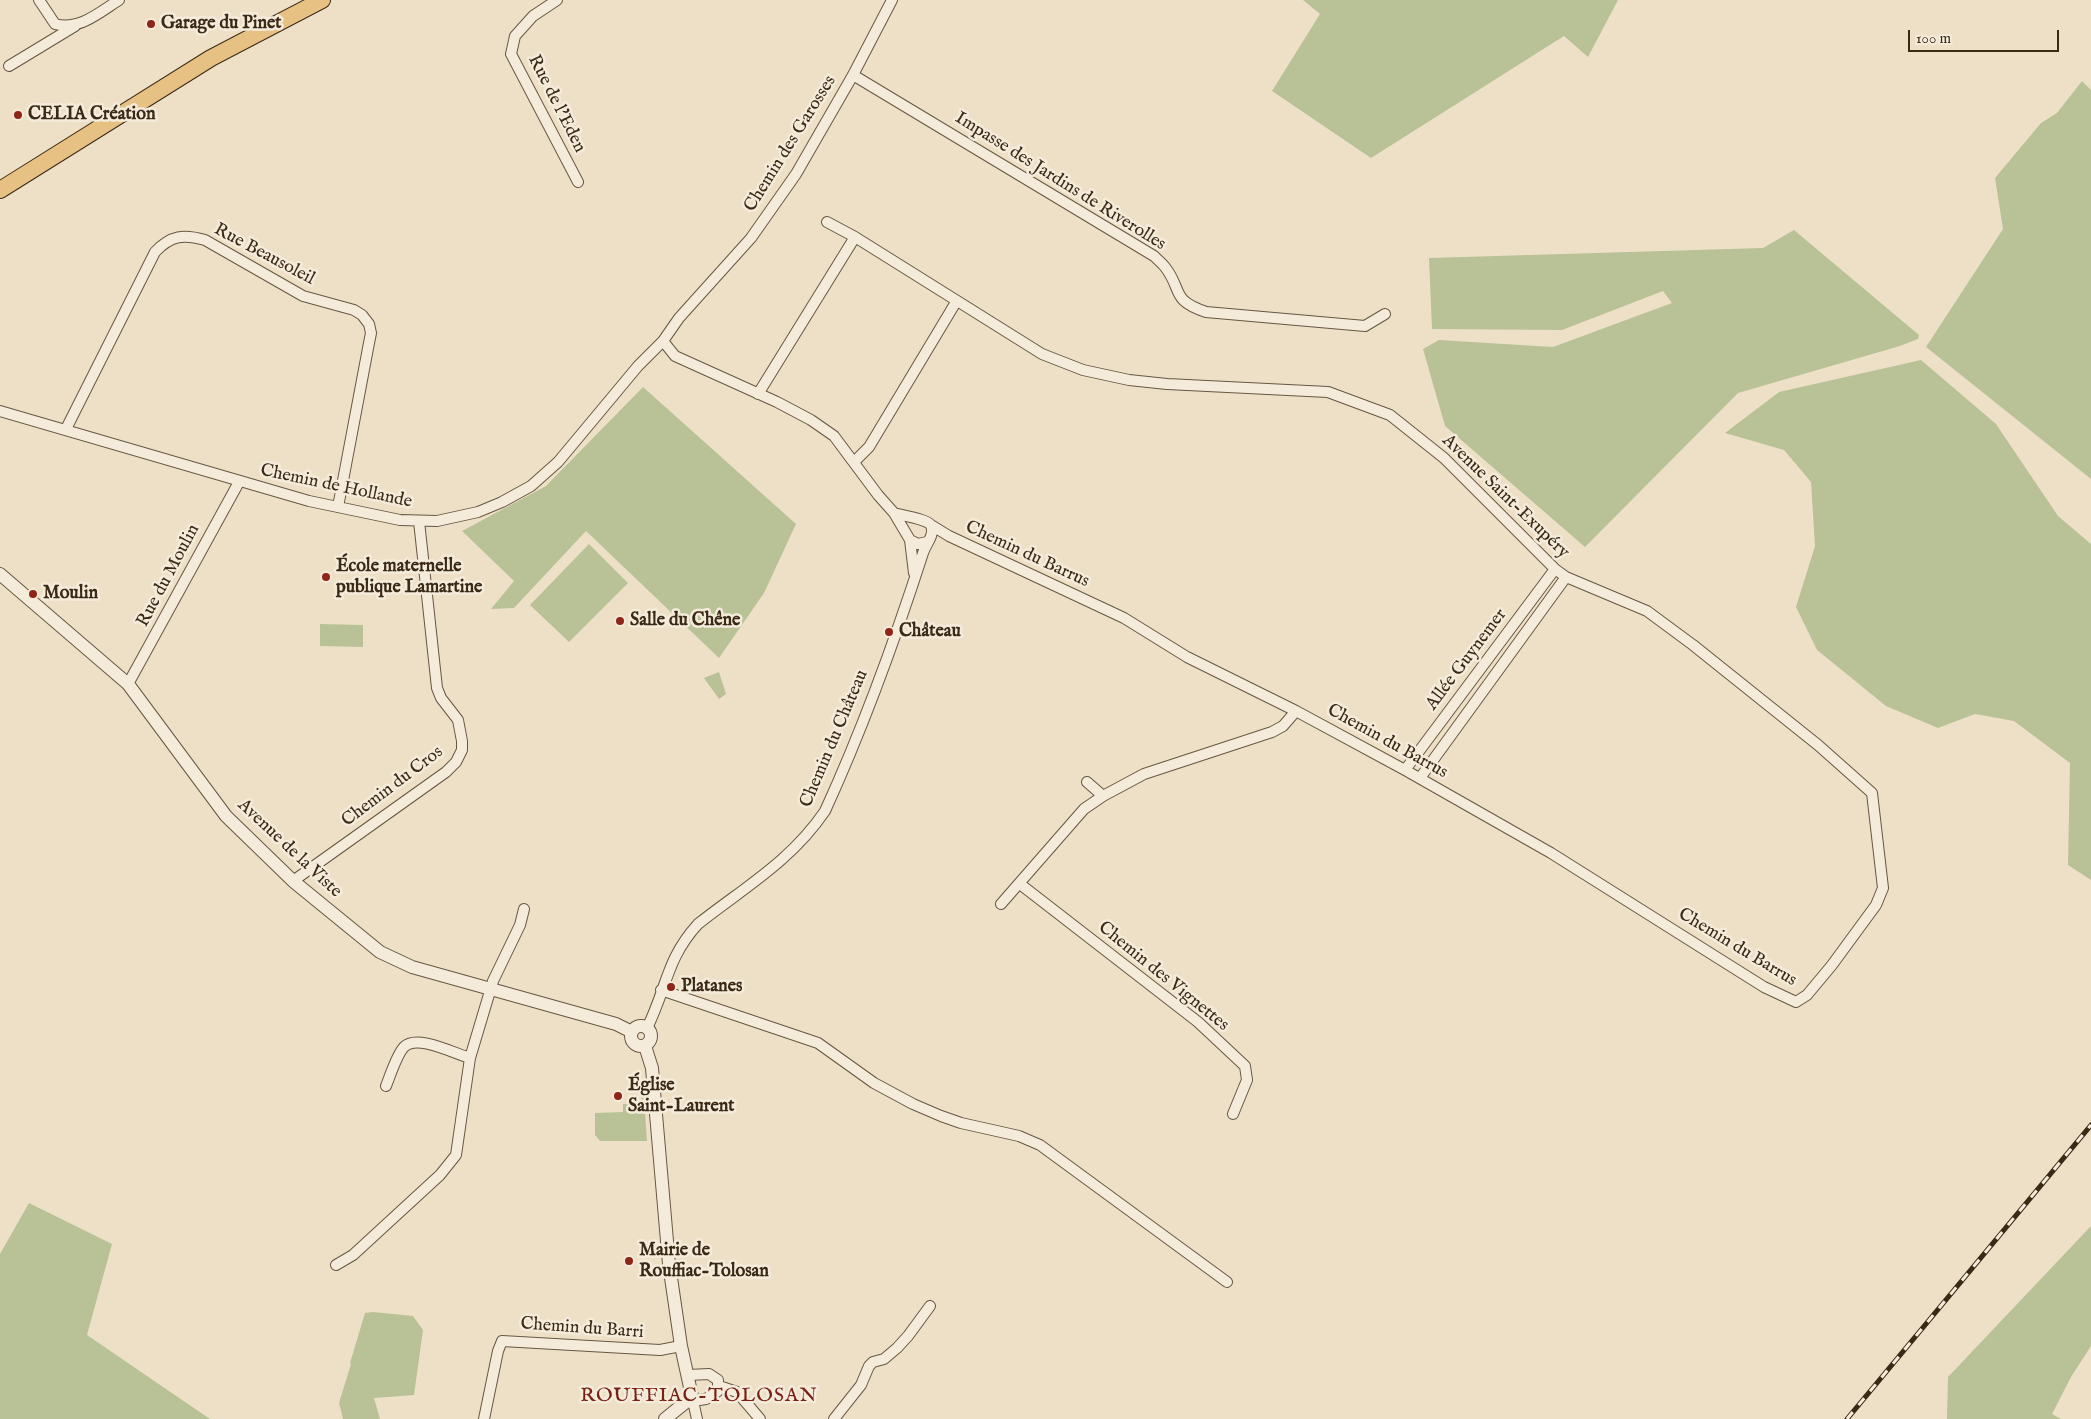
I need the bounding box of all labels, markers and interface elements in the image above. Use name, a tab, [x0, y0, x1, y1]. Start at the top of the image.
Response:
place label: Garage du Pinet	[161, 13, 282, 35]
marker: Garage du Pinet	[145, 18, 157, 30]
scale bar	[1911, 20, 2062, 52]
text: 100 m	[1916, 29, 1951, 48]
street label: Rue de l'Eden	[522, 52, 590, 156]
street label: Chemin des Garosses	[740, 72, 842, 216]
place label: CELIA Création	[28, 104, 156, 126]
street label: Impasse des Jardins de Riverolles	[951, 108, 1169, 256]
marker: CELIA Création	[12, 109, 24, 121]
street label: Rue Beausoleil	[210, 219, 318, 291]
street label: Avenue Saint-Exupéry	[1437, 431, 1573, 563]
street label: Chemin de Hollande	[258, 460, 414, 514]
street label: Chemin du Barrus	[962, 517, 1092, 593]
street label: Rue du Moulin	[133, 521, 205, 631]
place label: École maternelle publique Lamartine	[336, 556, 482, 598]
marker: École maternelle publique Lamartine	[320, 571, 332, 583]
place label: Moulin	[43, 583, 98, 605]
marker: Moulin	[27, 588, 39, 600]
street label: Allée Guynemer	[1422, 605, 1512, 715]
place label: Salle du Chêne	[630, 610, 740, 632]
marker: Salle du Chêne	[614, 615, 626, 627]
place label: Château	[899, 621, 961, 643]
marker: Château	[883, 626, 895, 638]
street label: Chemin du Château	[796, 667, 874, 811]
street label: Chemin du Barrus	[1323, 700, 1451, 784]
street label: Chemin du Cros	[338, 742, 448, 832]
street label: Avenue de la Viste	[232, 795, 346, 903]
street label: Chemin du Barrus	[1674, 904, 1800, 992]
street label: Chemin des Vignettes	[1093, 918, 1233, 1036]
place label: Platanes	[681, 976, 742, 998]
marker: Platanes	[665, 981, 677, 993]
place label: Église Saint-Laurent	[628, 1075, 734, 1118]
marker: Église Saint-Laurent	[612, 1090, 624, 1102]
place label: Mairie de Rouffiac-Tolosan	[639, 1240, 769, 1282]
marker: Mairie de Rouffiac-Tolosan	[623, 1255, 635, 1267]
street label: Chemin du Barri	[520, 1314, 644, 1344]
district label: ROUFFIAC-TOLOSAN	[578, 1385, 820, 1409]

